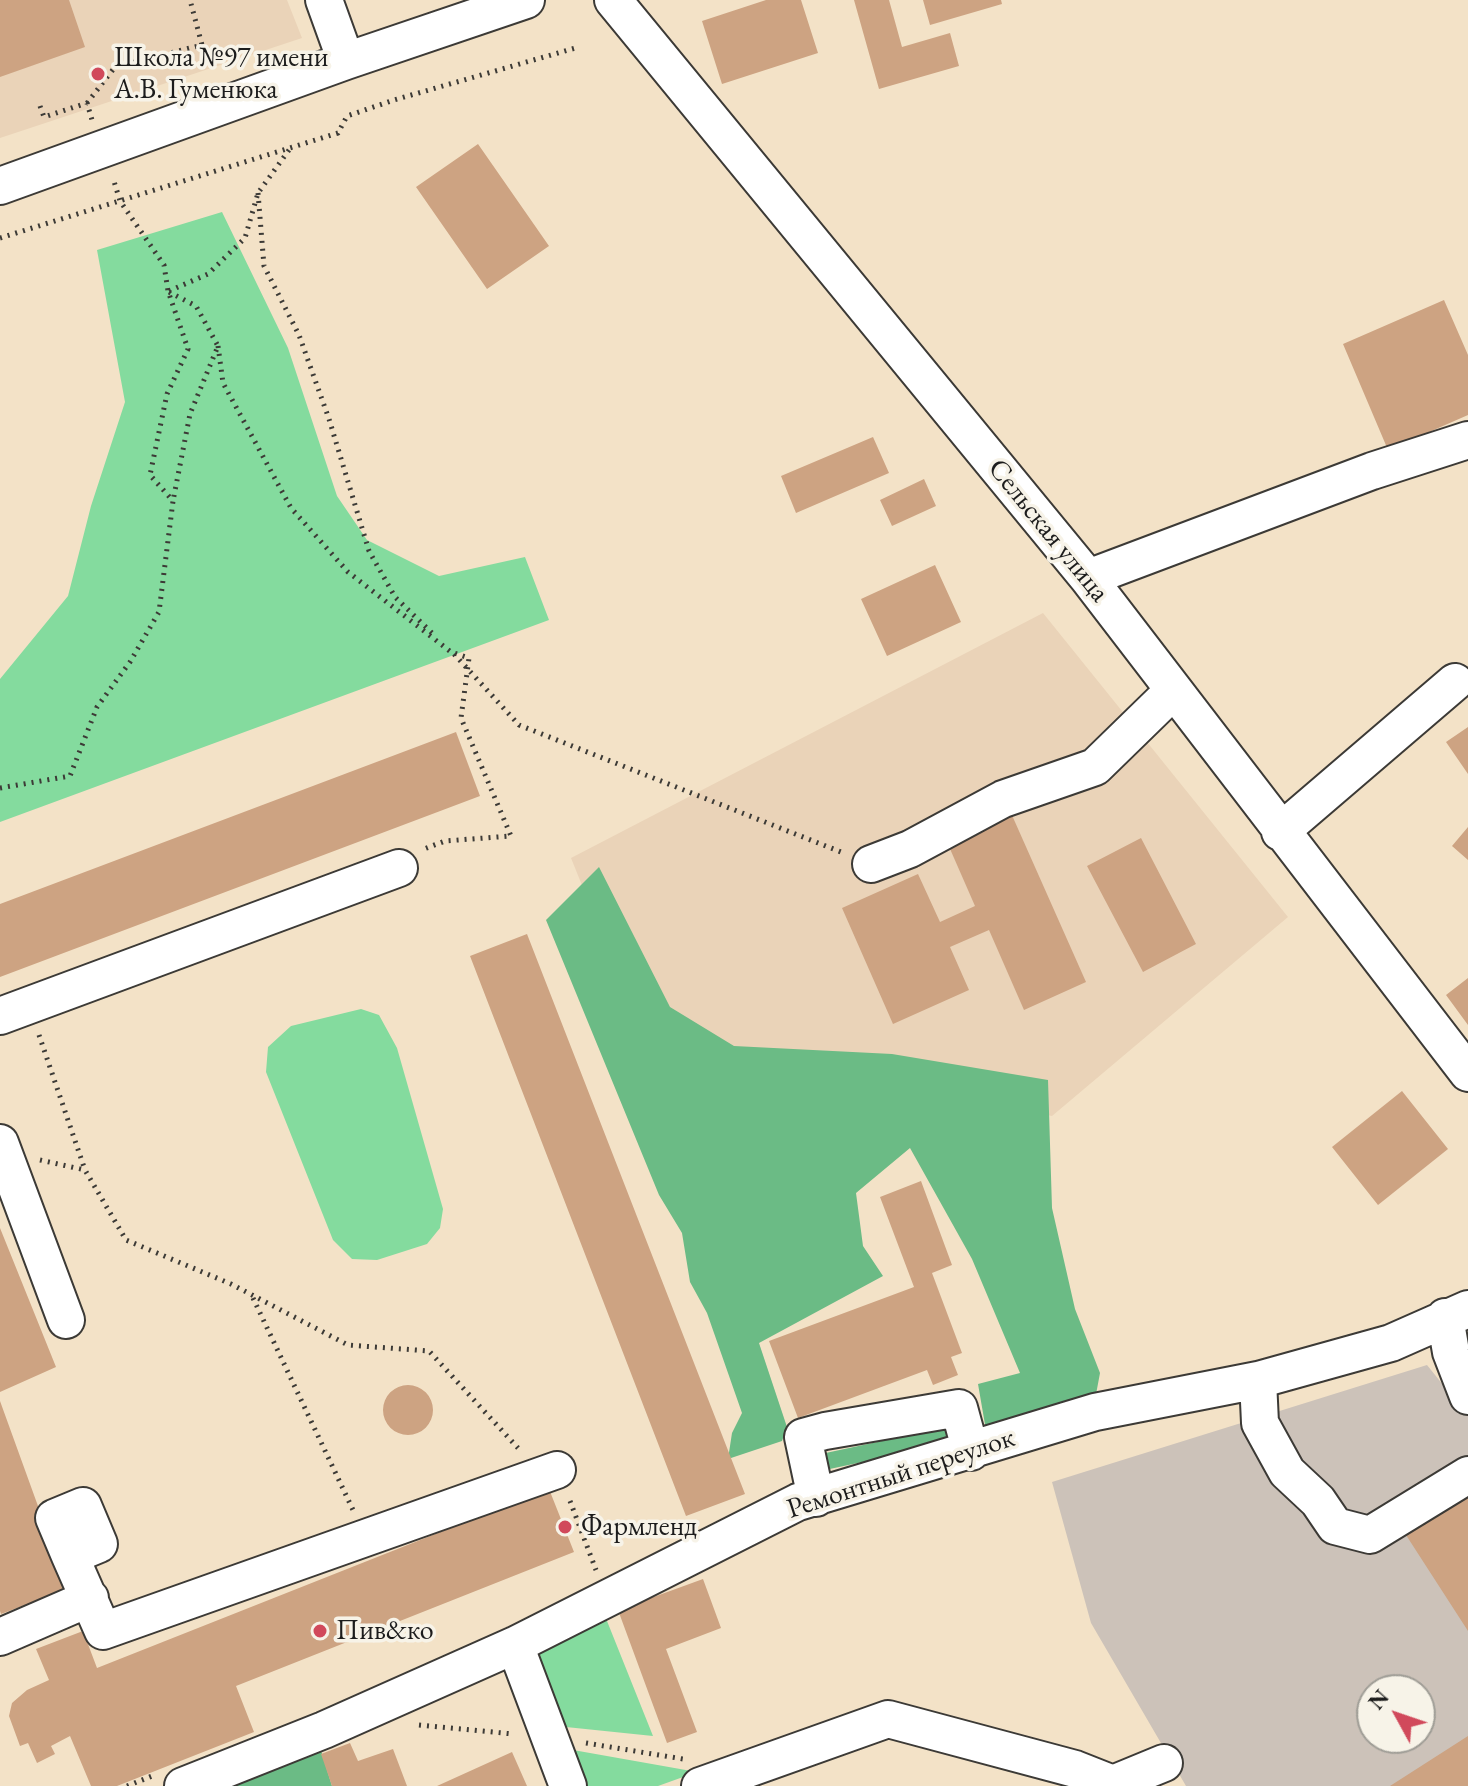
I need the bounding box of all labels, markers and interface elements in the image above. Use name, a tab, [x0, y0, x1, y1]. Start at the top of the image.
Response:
place label: Школа №97 имени А.В. Гуменюка	[114, 41, 329, 107]
marker: Школа №97 имени А.В. Гуменюка	[89, 65, 107, 83]
street label: Сельская улица	[980, 453, 1116, 609]
street label: Ремонтный переулок	[783, 1421, 1019, 1527]
place label: Фармленд	[581, 1510, 697, 1544]
marker: Фармленд	[556, 1518, 574, 1536]
place label: Пив&ко	[336, 1614, 434, 1648]
marker: Пив&ко	[311, 1622, 329, 1640]
north arrow	[1356, 1674, 1436, 1754]
text: N	[1362, 1683, 1396, 1716]

